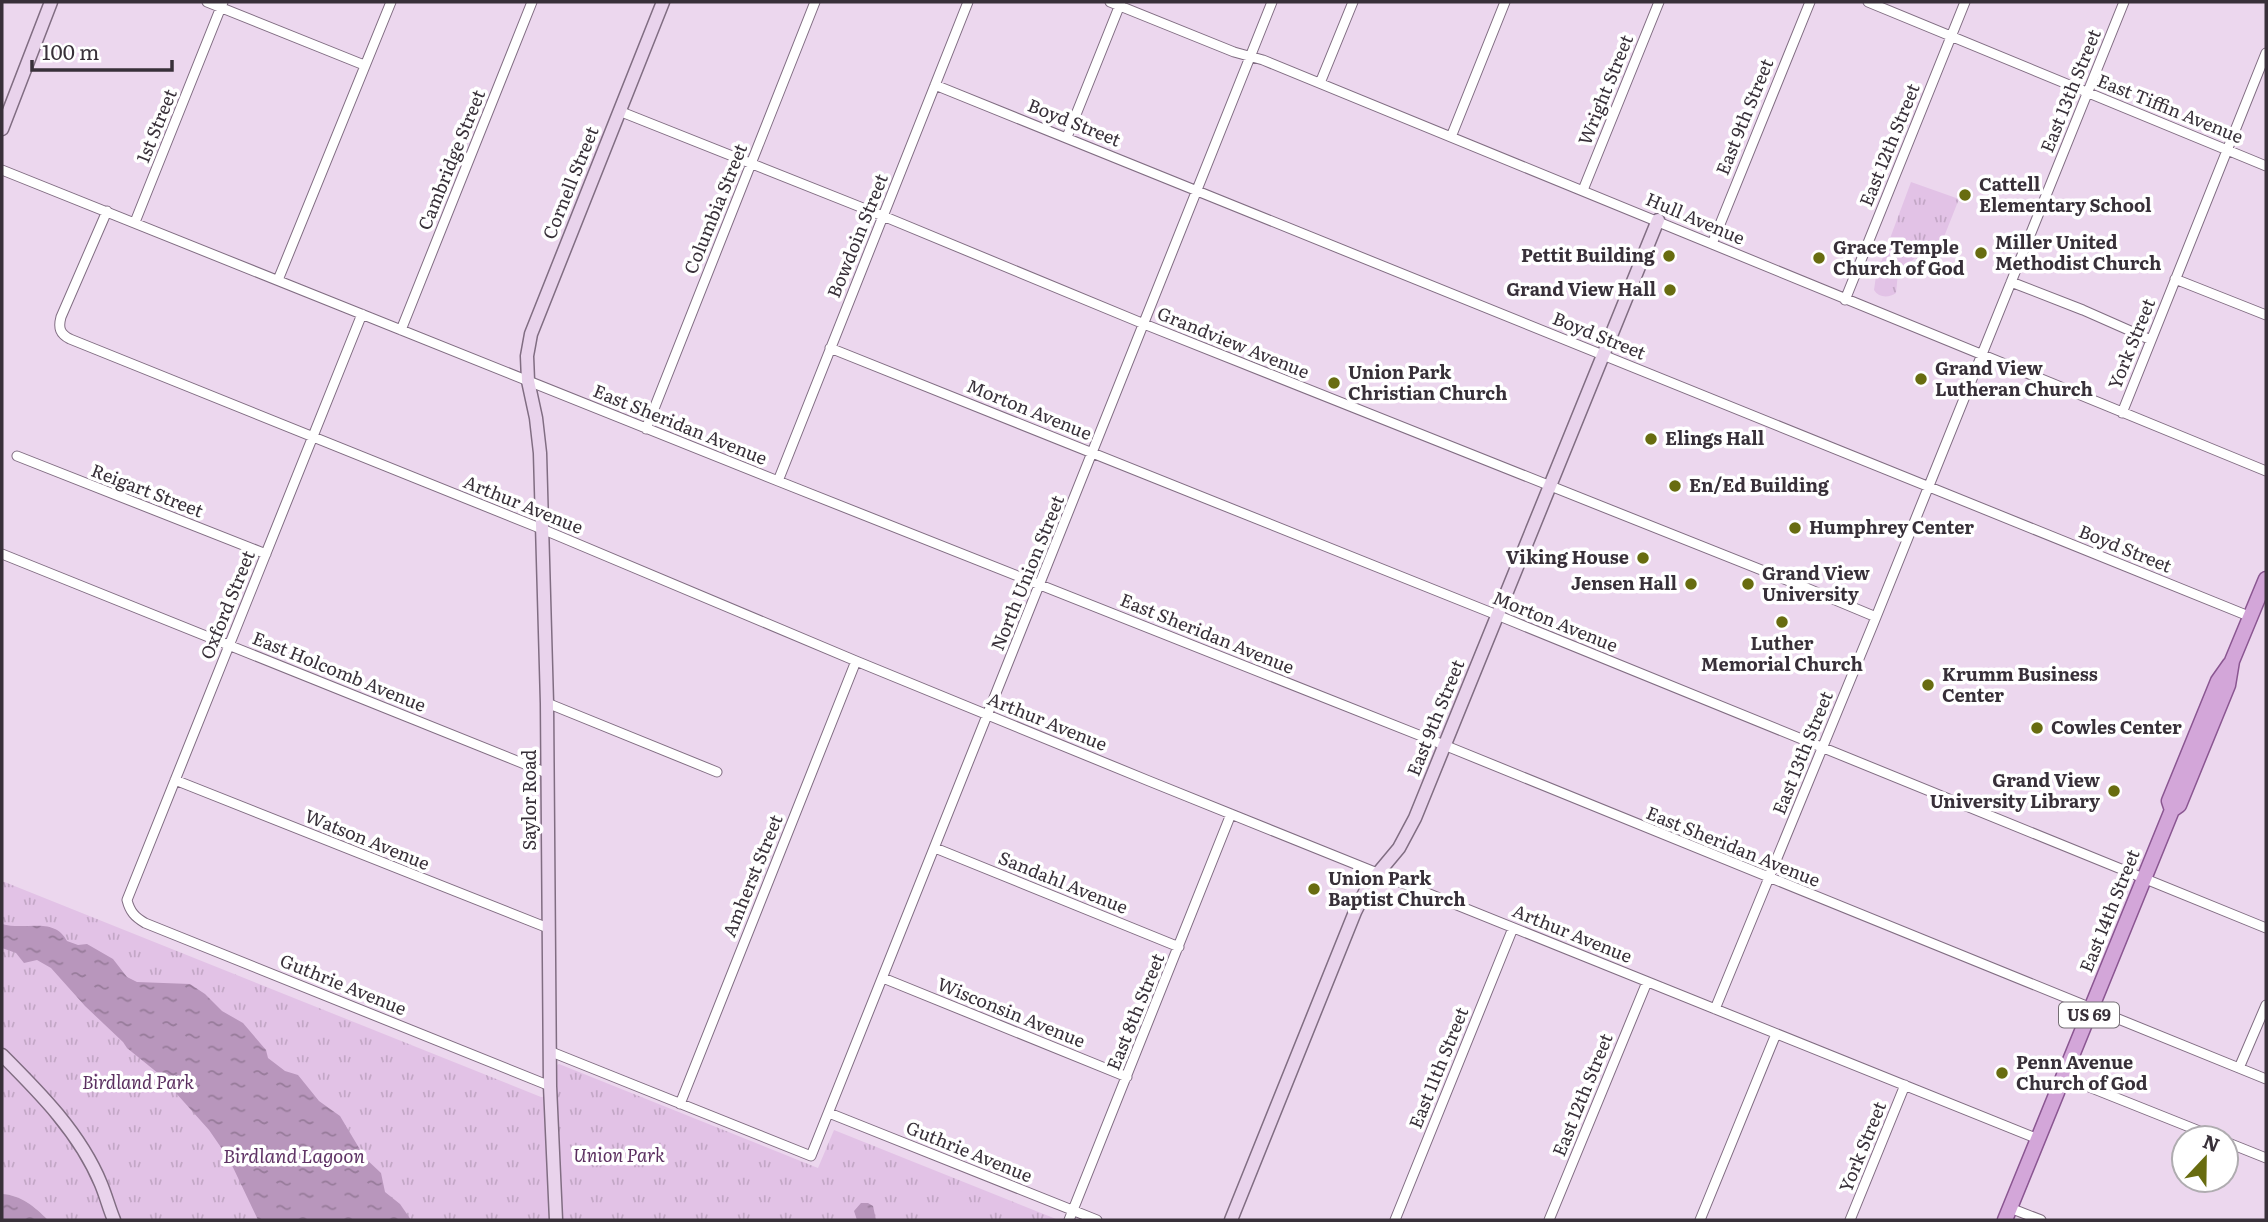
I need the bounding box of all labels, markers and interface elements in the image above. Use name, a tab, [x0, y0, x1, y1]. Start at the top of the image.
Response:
street label: East 13th Street	[2033, 24, 2107, 156]
scale bar	[32, 28, 172, 72]
street label: Wright Street	[1570, 30, 1639, 149]
text: 100 m	[42, 35, 99, 66]
street label: East 9th Street	[1708, 53, 1780, 179]
street label: East Tiffin Avenue	[2093, 66, 2248, 149]
street label: East 12th Street	[1852, 78, 1926, 210]
street label: 1st Street	[129, 84, 183, 166]
street label: Cambridge Street	[410, 85, 491, 234]
street label: Boyd Street	[1024, 91, 1126, 153]
street label: Cornell Street	[535, 121, 605, 243]
street label: Columbia Street	[676, 138, 753, 278]
street label: Bowdoin Street	[819, 169, 894, 302]
place label: Cattell Elementary School	[1979, 170, 2152, 218]
street label: Hull Avenue	[1642, 185, 1749, 251]
marker: Cattell Elementary School	[1957, 187, 1973, 203]
place label: Miller United Methodist Church	[1995, 228, 2161, 276]
place label: Grace Temple Church of God	[1833, 233, 1965, 281]
place label: Pettit Building	[1521, 241, 1656, 268]
marker: Miller United Methodist Church	[1973, 245, 1989, 261]
marker: Pettit Building	[1661, 248, 1677, 264]
marker: Grace Temple Church of God	[1811, 250, 1827, 266]
place label: Grand View Hall	[1506, 275, 1656, 302]
marker: Grand View Hall	[1662, 282, 1678, 298]
street label: York Street	[2100, 293, 2161, 393]
street label: Grandview Avenue	[1153, 299, 1314, 384]
street label: Boyd Street	[1549, 304, 1651, 366]
place label: Grand View Lutheran Church	[1935, 354, 2093, 402]
place label: Union Park Christian Church	[1348, 358, 1507, 406]
street label: Morton Avenue	[963, 371, 1096, 446]
marker: Grand View Lutheran Church	[1913, 371, 1929, 387]
marker: Union Park Christian Church	[1326, 375, 1342, 391]
street label: East Sheridan Avenue	[590, 376, 772, 471]
place label: Elings Hall	[1665, 424, 1765, 451]
marker: Elings Hall	[1643, 431, 1659, 447]
street label: Reigart Street	[88, 456, 208, 524]
street label: Arthur Avenue	[460, 467, 587, 540]
place label: En/Ed Building	[1689, 471, 1830, 498]
marker: En/Ed Building	[1667, 478, 1683, 494]
street label: North Union Street	[983, 490, 1070, 654]
place label: Humphrey Center	[1809, 513, 1974, 540]
street label: Boyd Street	[2075, 517, 2177, 579]
marker: Humphrey Center	[1787, 520, 1803, 536]
place label: Viking House	[1506, 543, 1629, 570]
street label: Oxford Street	[192, 545, 261, 663]
marker: Viking House	[1635, 550, 1651, 566]
place label: Grand View University	[1762, 559, 1870, 607]
place label: Jensen Hall	[1571, 569, 1677, 596]
marker: Jensen Hall	[1683, 576, 1699, 592]
marker: Grand View University	[1740, 576, 1756, 592]
street label: Morton Avenue	[1489, 583, 1622, 658]
street label: East Sheridan Avenue	[1117, 585, 1299, 680]
marker: Luther Memorial Church	[1774, 614, 1790, 630]
street label: East Holcomb Avenue	[249, 623, 430, 718]
place label: Luther Memorial Church	[1701, 629, 1863, 677]
street label: East 9th Street	[1399, 654, 1471, 780]
place label: Krumm Business Center	[1942, 660, 2098, 708]
marker: Krumm Business Center	[1920, 677, 1936, 693]
street label: Arthur Avenue	[984, 684, 1111, 757]
street label: East 13th Street	[1765, 686, 1839, 818]
place label: Cowles Center	[2051, 713, 2182, 740]
marker: Cowles Center	[2029, 720, 2045, 736]
street label: Saylor Road	[515, 749, 542, 851]
place label: Grand View University Library	[1930, 766, 2101, 814]
marker: Grand View University Library	[2106, 783, 2122, 799]
street label: East Sheridan Avenue	[1643, 798, 1825, 893]
street label: Watson Avenue	[301, 801, 434, 876]
street label: Amherst Street	[715, 809, 789, 941]
street label: Sandahl Avenue	[995, 843, 1132, 920]
street label: East 14th Street	[2072, 844, 2146, 976]
place label: Union Park Baptist Church	[1328, 864, 1466, 912]
marker: Union Park Baptist Church	[1306, 881, 1322, 897]
street label: Arthur Avenue	[1509, 896, 1636, 969]
street label: Guthrie Avenue	[276, 946, 411, 1021]
street label: East 8th Street	[1099, 948, 1171, 1074]
street label: Wisconsin Avenue	[934, 970, 1090, 1054]
street label: East 11th Street	[1401, 1002, 1475, 1132]
road number: US 69	[2059, 1002, 2119, 1028]
street label: East 12th Street	[1545, 1028, 1619, 1160]
place label: Penn Avenue Church of God	[2016, 1048, 2148, 1096]
marker: Penn Avenue Church of God	[1994, 1065, 2010, 1081]
park label: Birdland Park	[82, 1068, 194, 1095]
street label: York Street	[1831, 1096, 1892, 1196]
street label: Guthrie Avenue	[902, 1113, 1037, 1188]
north arrow	[2170, 1124, 2240, 1194]
text: N	[2199, 1126, 2224, 1158]
water label: Birdland Lagoon	[223, 1141, 366, 1169]
park label: Union Park	[573, 1141, 665, 1168]

